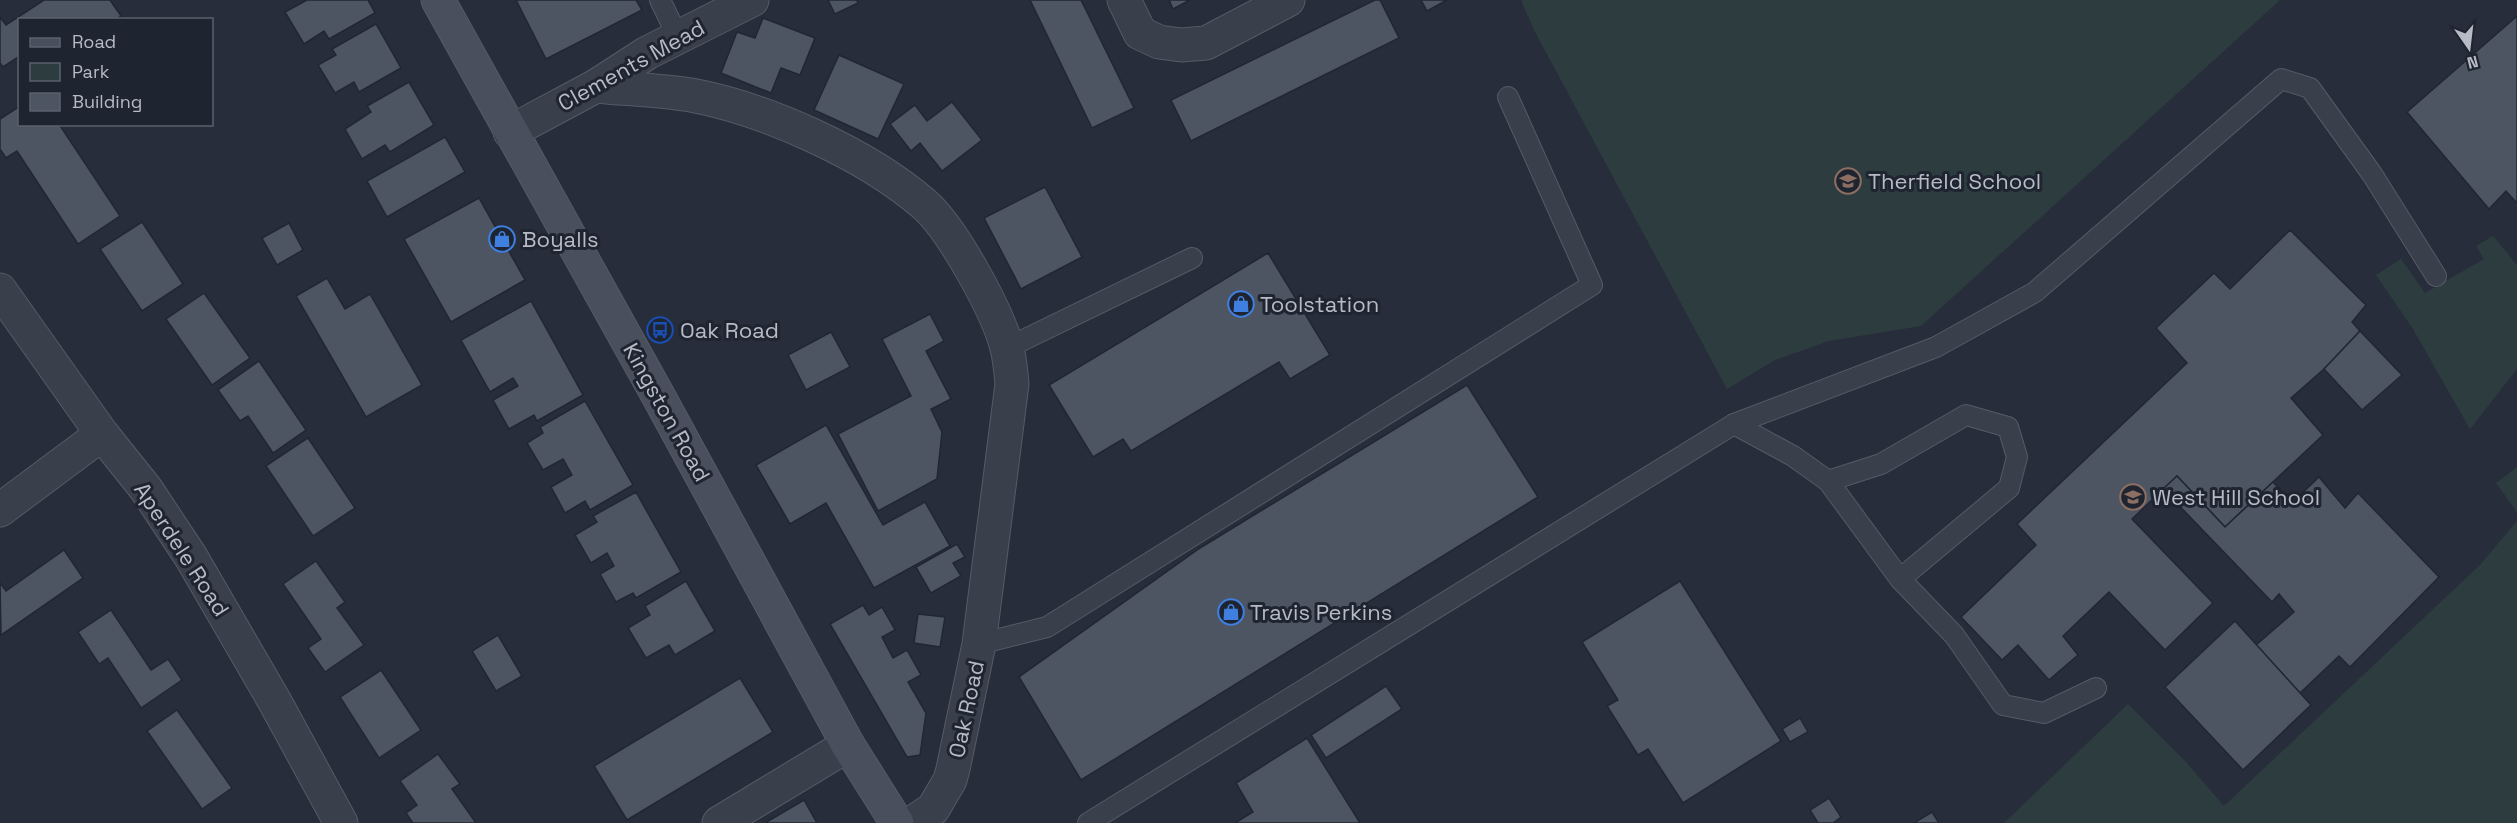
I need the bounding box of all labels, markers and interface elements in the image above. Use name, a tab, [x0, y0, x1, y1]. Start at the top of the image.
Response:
street label: Clements Mead	[553, 13, 709, 117]
legend	[18, 18, 213, 126]
north arrow	[2439, 18, 2499, 78]
text: Road	[72, 30, 116, 53]
text: N	[2465, 51, 2480, 74]
text: Park	[72, 60, 110, 83]
text: Building	[72, 90, 142, 113]
school or university icon: Therfield School	[1833, 166, 1863, 196]
place label: Therfield School	[1868, 167, 2041, 195]
shop icon: Boyalls	[487, 224, 517, 254]
place label: Boyalls	[522, 225, 599, 253]
shop icon: Toolstation	[1226, 289, 1256, 319]
place label: Toolstation	[1260, 290, 1379, 318]
bus stop icon: Oak Road	[645, 315, 675, 345]
place label: Oak Road	[680, 316, 779, 344]
street label: Kingston Road	[617, 338, 717, 486]
street label: Aperdele Road	[128, 477, 236, 621]
school or university icon: West Hill School	[2118, 482, 2148, 512]
place label: West Hill School	[2152, 483, 2320, 511]
shop icon: Travis Perkins	[1216, 597, 1246, 627]
place label: Travis Perkins	[1250, 598, 1392, 626]
street label: Oak Road	[942, 658, 990, 760]

